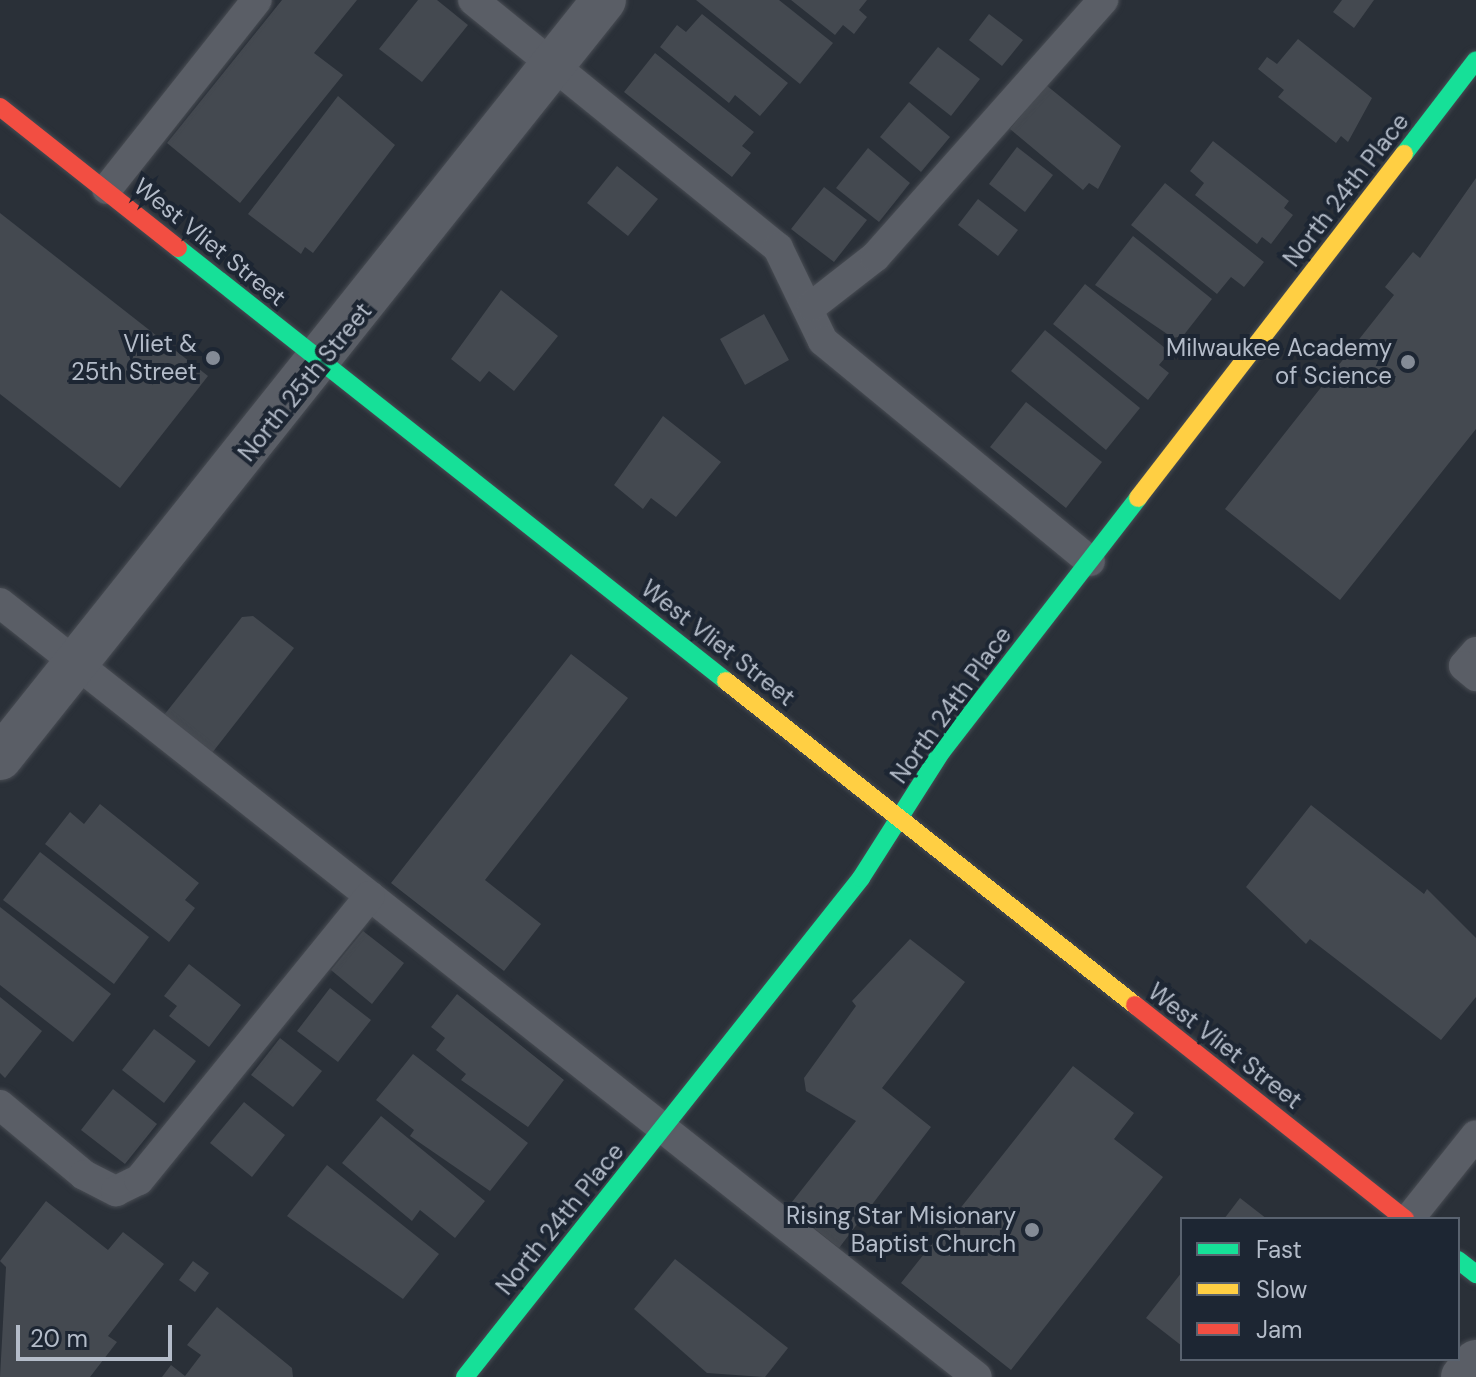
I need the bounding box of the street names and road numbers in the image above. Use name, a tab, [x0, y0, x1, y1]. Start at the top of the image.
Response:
street label: North 24th Place	[1277, 108, 1415, 272]
street label: West Vliet Street	[128, 172, 292, 312]
street label: North 25th Street	[232, 297, 378, 467]
street label: West Vliet Street	[635, 574, 801, 712]
street label: North 24th Place	[885, 621, 1017, 789]
street label: West Vliet Street	[1142, 977, 1308, 1115]
street label: North 24th Place	[490, 1137, 630, 1301]

